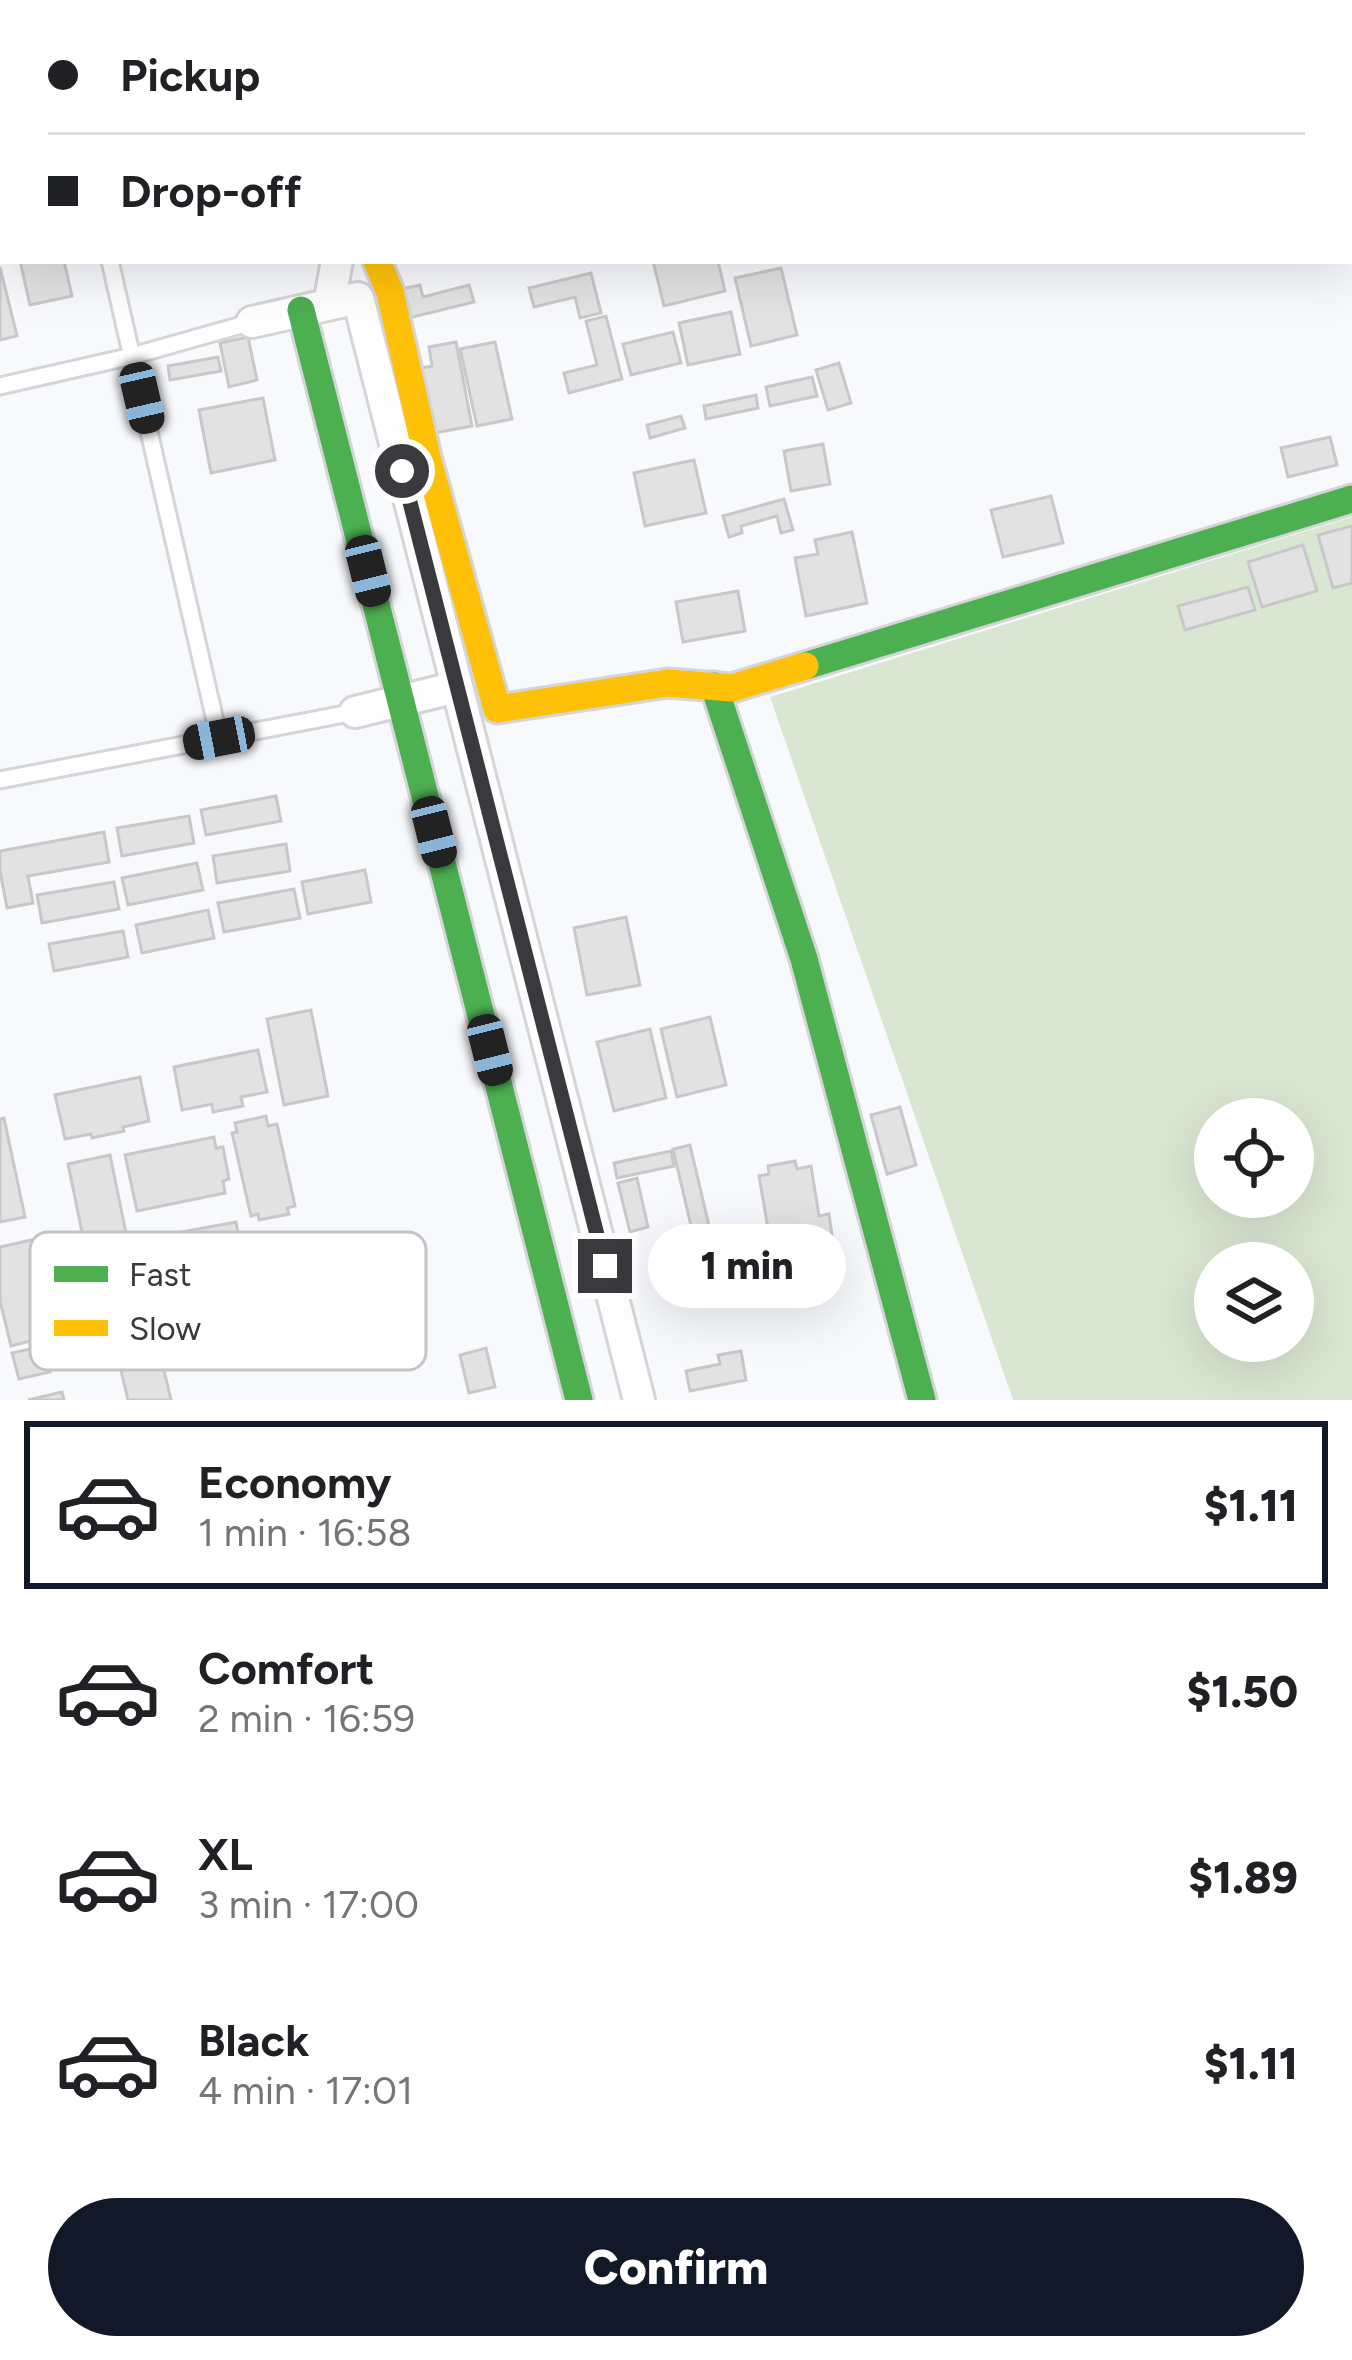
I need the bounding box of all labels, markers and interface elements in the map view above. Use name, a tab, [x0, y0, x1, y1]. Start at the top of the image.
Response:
text: Pickup	[120, 48, 260, 102]
text: Drop-off	[120, 164, 302, 218]
car	[116, 359, 168, 437]
route start	[375, 444, 429, 498]
car	[342, 532, 394, 610]
car	[180, 713, 258, 763]
car	[408, 793, 460, 871]
car	[464, 1011, 516, 1089]
map controls	[1194, 1098, 1314, 1362]
button: locate	[1194, 1098, 1314, 1218]
callout: 1 min	[647, 1224, 845, 1308]
legend	[30, 1232, 426, 1370]
route end	[578, 1239, 632, 1293]
text: 1 min	[700, 1242, 794, 1289]
button: layers	[1194, 1242, 1314, 1362]
text: Fast	[129, 1255, 191, 1294]
text: Slow	[129, 1309, 201, 1348]
icon: car	[54, 1451, 162, 1559]
text: Economy	[198, 1455, 391, 1509]
text: $1.11	[1204, 1478, 1298, 1532]
text: 1 min · 16:58	[198, 1509, 411, 1556]
icon: car	[54, 1637, 162, 1745]
text: Comfort	[198, 1641, 374, 1695]
text: $1.50	[1186, 1664, 1298, 1718]
text: 2 min · 16:59	[198, 1695, 415, 1742]
icon: car	[54, 1823, 162, 1931]
text: XL	[198, 1827, 253, 1881]
text: $1.89	[1188, 1850, 1298, 1904]
text: 3 min · 17:00	[198, 1881, 419, 1928]
icon: car	[54, 2009, 162, 2117]
text: Black	[198, 2013, 309, 2067]
text: $1.11	[1204, 2036, 1298, 2090]
text: 4 min · 17:01	[198, 2067, 413, 2114]
button: Confirm	[48, 2198, 1304, 2336]

